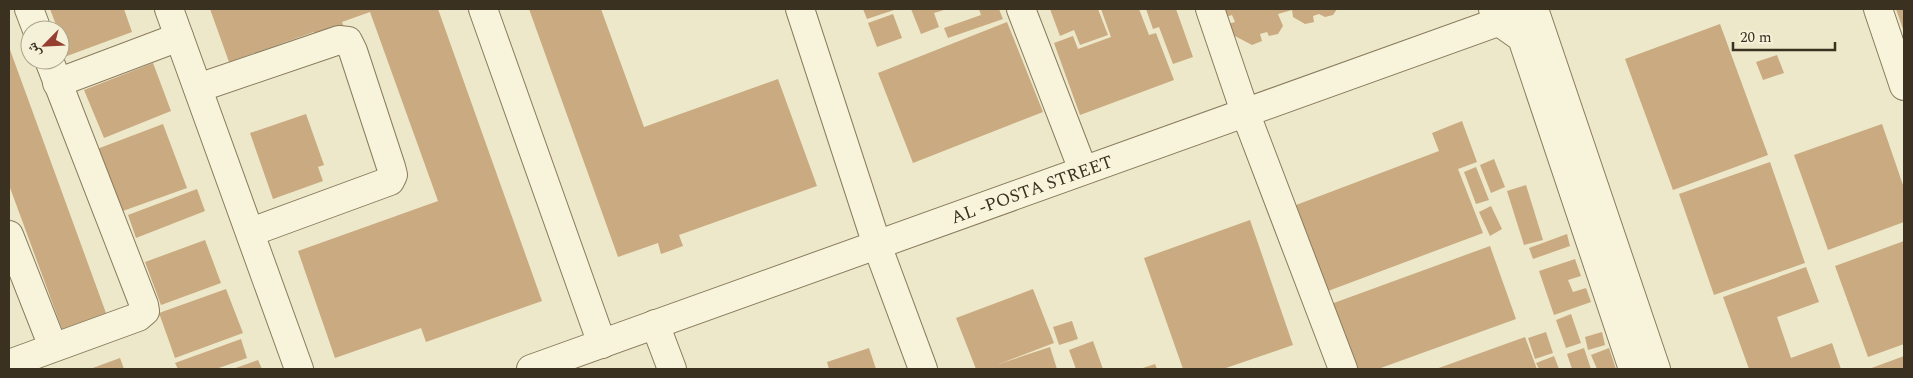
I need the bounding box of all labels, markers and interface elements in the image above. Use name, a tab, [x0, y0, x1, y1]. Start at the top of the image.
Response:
north arrow	[20, 20, 70, 70]
scale bar	[1733, 20, 1836, 52]
text: 20 m	[1740, 26, 1772, 49]
text: ش	[21, 39, 46, 61]
street label: AL -POSTA STREET	[947, 148, 1117, 231]

